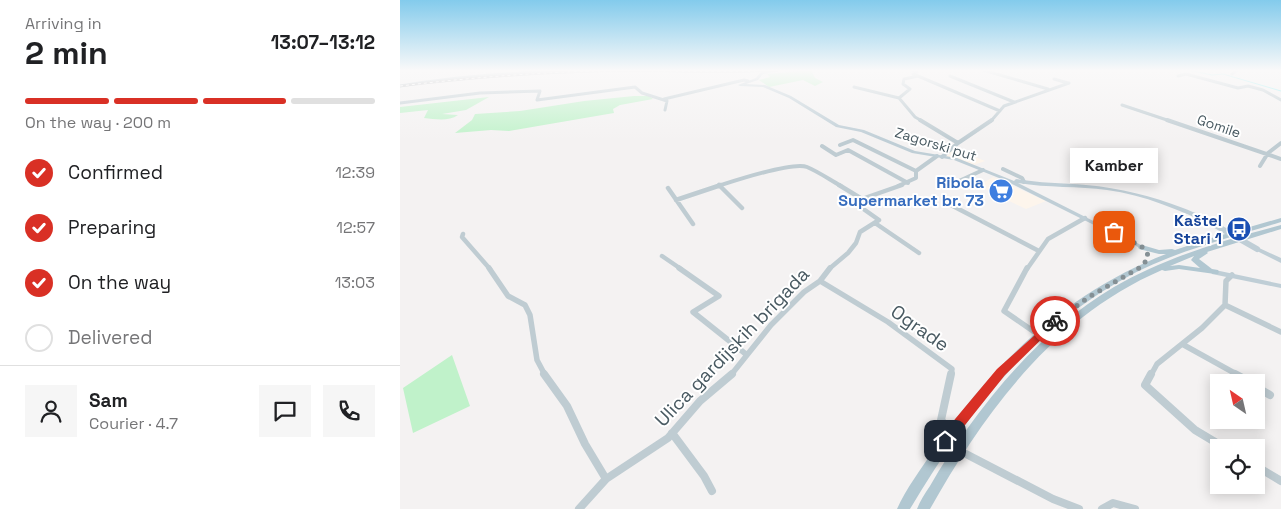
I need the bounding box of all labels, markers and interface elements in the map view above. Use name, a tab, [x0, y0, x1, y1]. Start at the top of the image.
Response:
text: Arriving in	[25, 13, 102, 34]
text: 13:07–13:12	[271, 30, 375, 55]
text: 2 min	[25, 33, 108, 73]
street label: Gomile	[1195, 110, 1243, 142]
text: On the way · 200 m	[25, 112, 171, 133]
street label: Zagorski put	[893, 123, 979, 165]
callout: Kamber	[1070, 147, 1158, 182]
text: Kamber	[1085, 155, 1143, 176]
icon: check	[25, 159, 53, 187]
text: Confirmed	[68, 160, 163, 185]
text: 12:39	[335, 162, 375, 183]
place label: Ribola Supermarket br. 73	[838, 172, 984, 211]
supermarket icon: Ribola Supermarket br. 73	[988, 178, 1014, 204]
place label: Kaštel Stari 1	[1174, 210, 1222, 249]
pin	[1093, 211, 1135, 253]
icon: check	[25, 214, 53, 242]
text: Preparing	[68, 215, 156, 240]
bus stop icon: Kaštel Stari 1	[1226, 216, 1252, 242]
text: 12:57	[336, 217, 375, 238]
icon: bag	[1100, 218, 1128, 246]
street label: Ulica gardijskih brigada	[649, 262, 815, 432]
icon: check	[25, 269, 53, 297]
text: On the way	[68, 270, 171, 295]
text: 13:03	[335, 272, 375, 293]
courier	[1030, 296, 1080, 346]
street label: Ograde	[886, 299, 954, 357]
icon: bike	[1041, 307, 1069, 335]
text: Delivered	[68, 325, 153, 350]
north arrow	[1210, 374, 1265, 429]
map controls	[1210, 374, 1265, 494]
button: person	[25, 385, 77, 437]
button: chat	[259, 385, 311, 437]
button: phone	[323, 385, 375, 437]
text: Sam	[89, 388, 128, 413]
text: Courier · 4.7	[89, 413, 178, 434]
pin	[924, 420, 966, 462]
icon: home	[931, 427, 959, 455]
button: locate	[1210, 439, 1265, 494]

